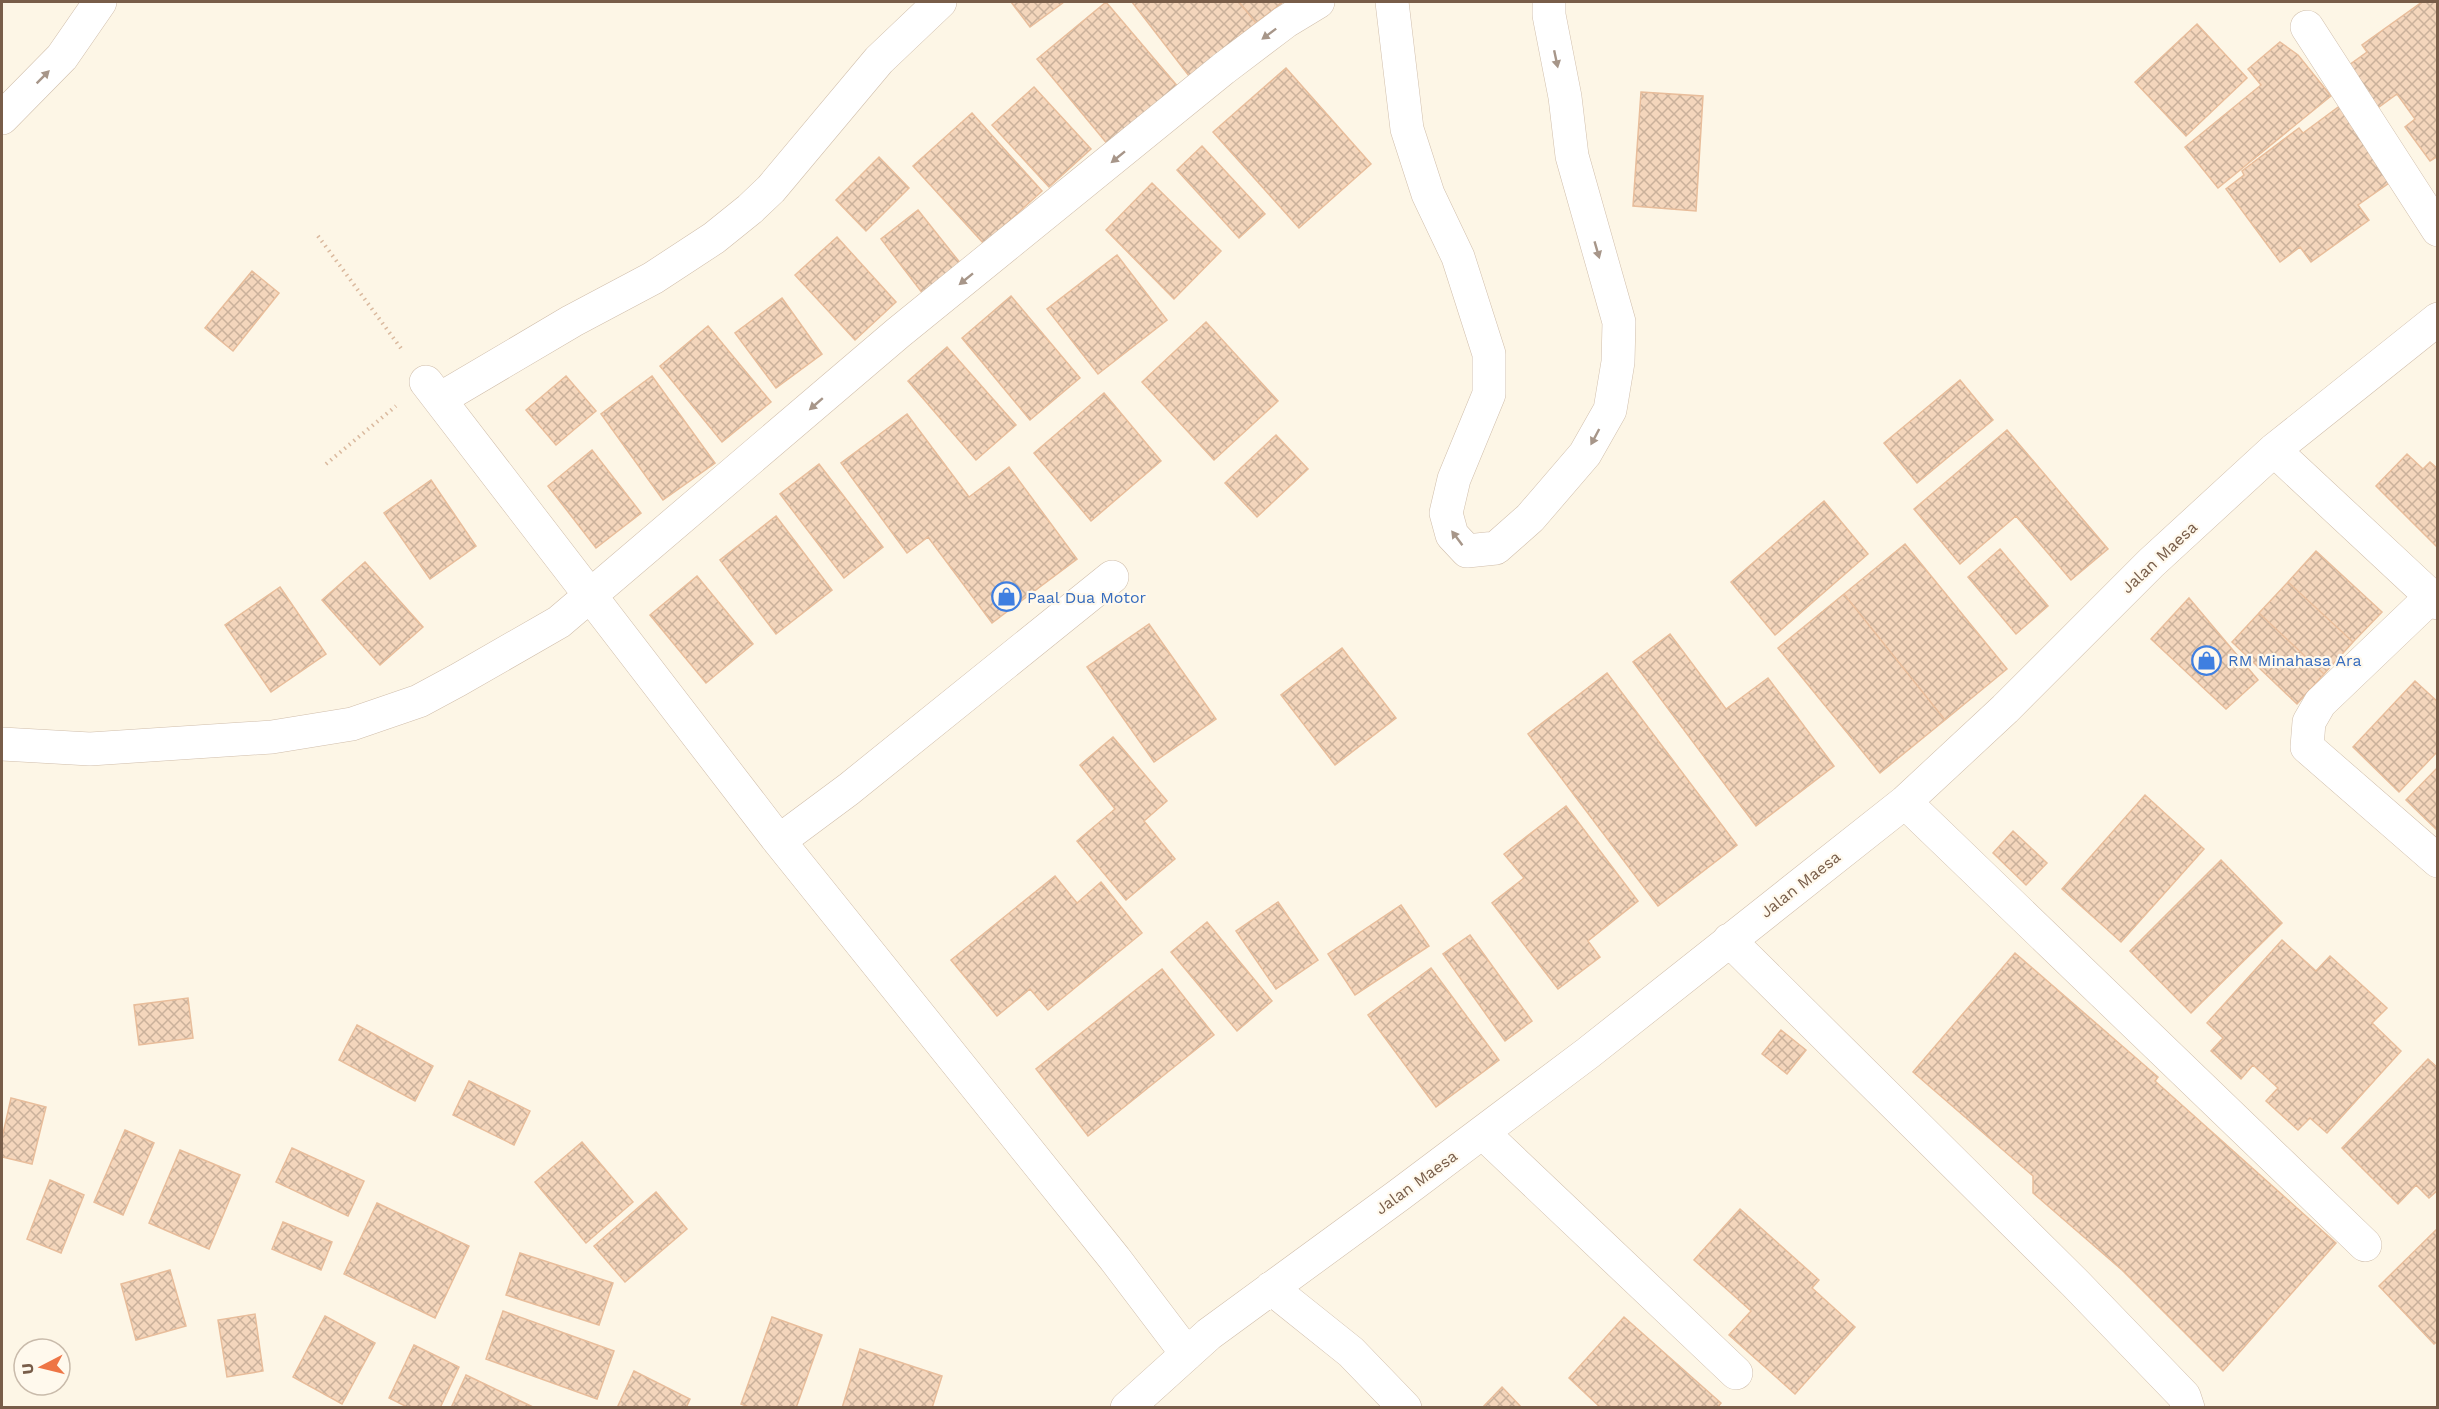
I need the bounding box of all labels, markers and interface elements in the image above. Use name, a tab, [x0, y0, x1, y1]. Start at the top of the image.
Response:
one-way arrow	[1262, 28, 1278, 40]
one-way arrow	[1552, 50, 1561, 69]
one-way arrow	[35, 70, 49, 84]
one-way arrow	[1110, 150, 1126, 163]
one-way arrow	[1593, 241, 1602, 259]
one-way arrow	[958, 272, 974, 285]
one-way arrow	[808, 397, 824, 410]
one-way arrow	[1590, 429, 1600, 446]
street label: Jalan Maesa	[2118, 518, 2201, 597]
one-way arrow	[1451, 531, 1463, 547]
shop icon: Paal Dua Motor	[990, 581, 1022, 613]
place label: Paal Dua Motor	[1027, 588, 1147, 607]
shop icon: RM Minahasa Ara	[2191, 644, 2223, 676]
place label: RM Minahasa Ara	[2228, 651, 2361, 670]
street label: Jalan Maesa	[1756, 847, 1844, 922]
street label: Jalan Maesa	[1372, 1146, 1461, 1218]
north arrow	[12, 1337, 72, 1397]
text: U	[17, 1362, 38, 1376]

